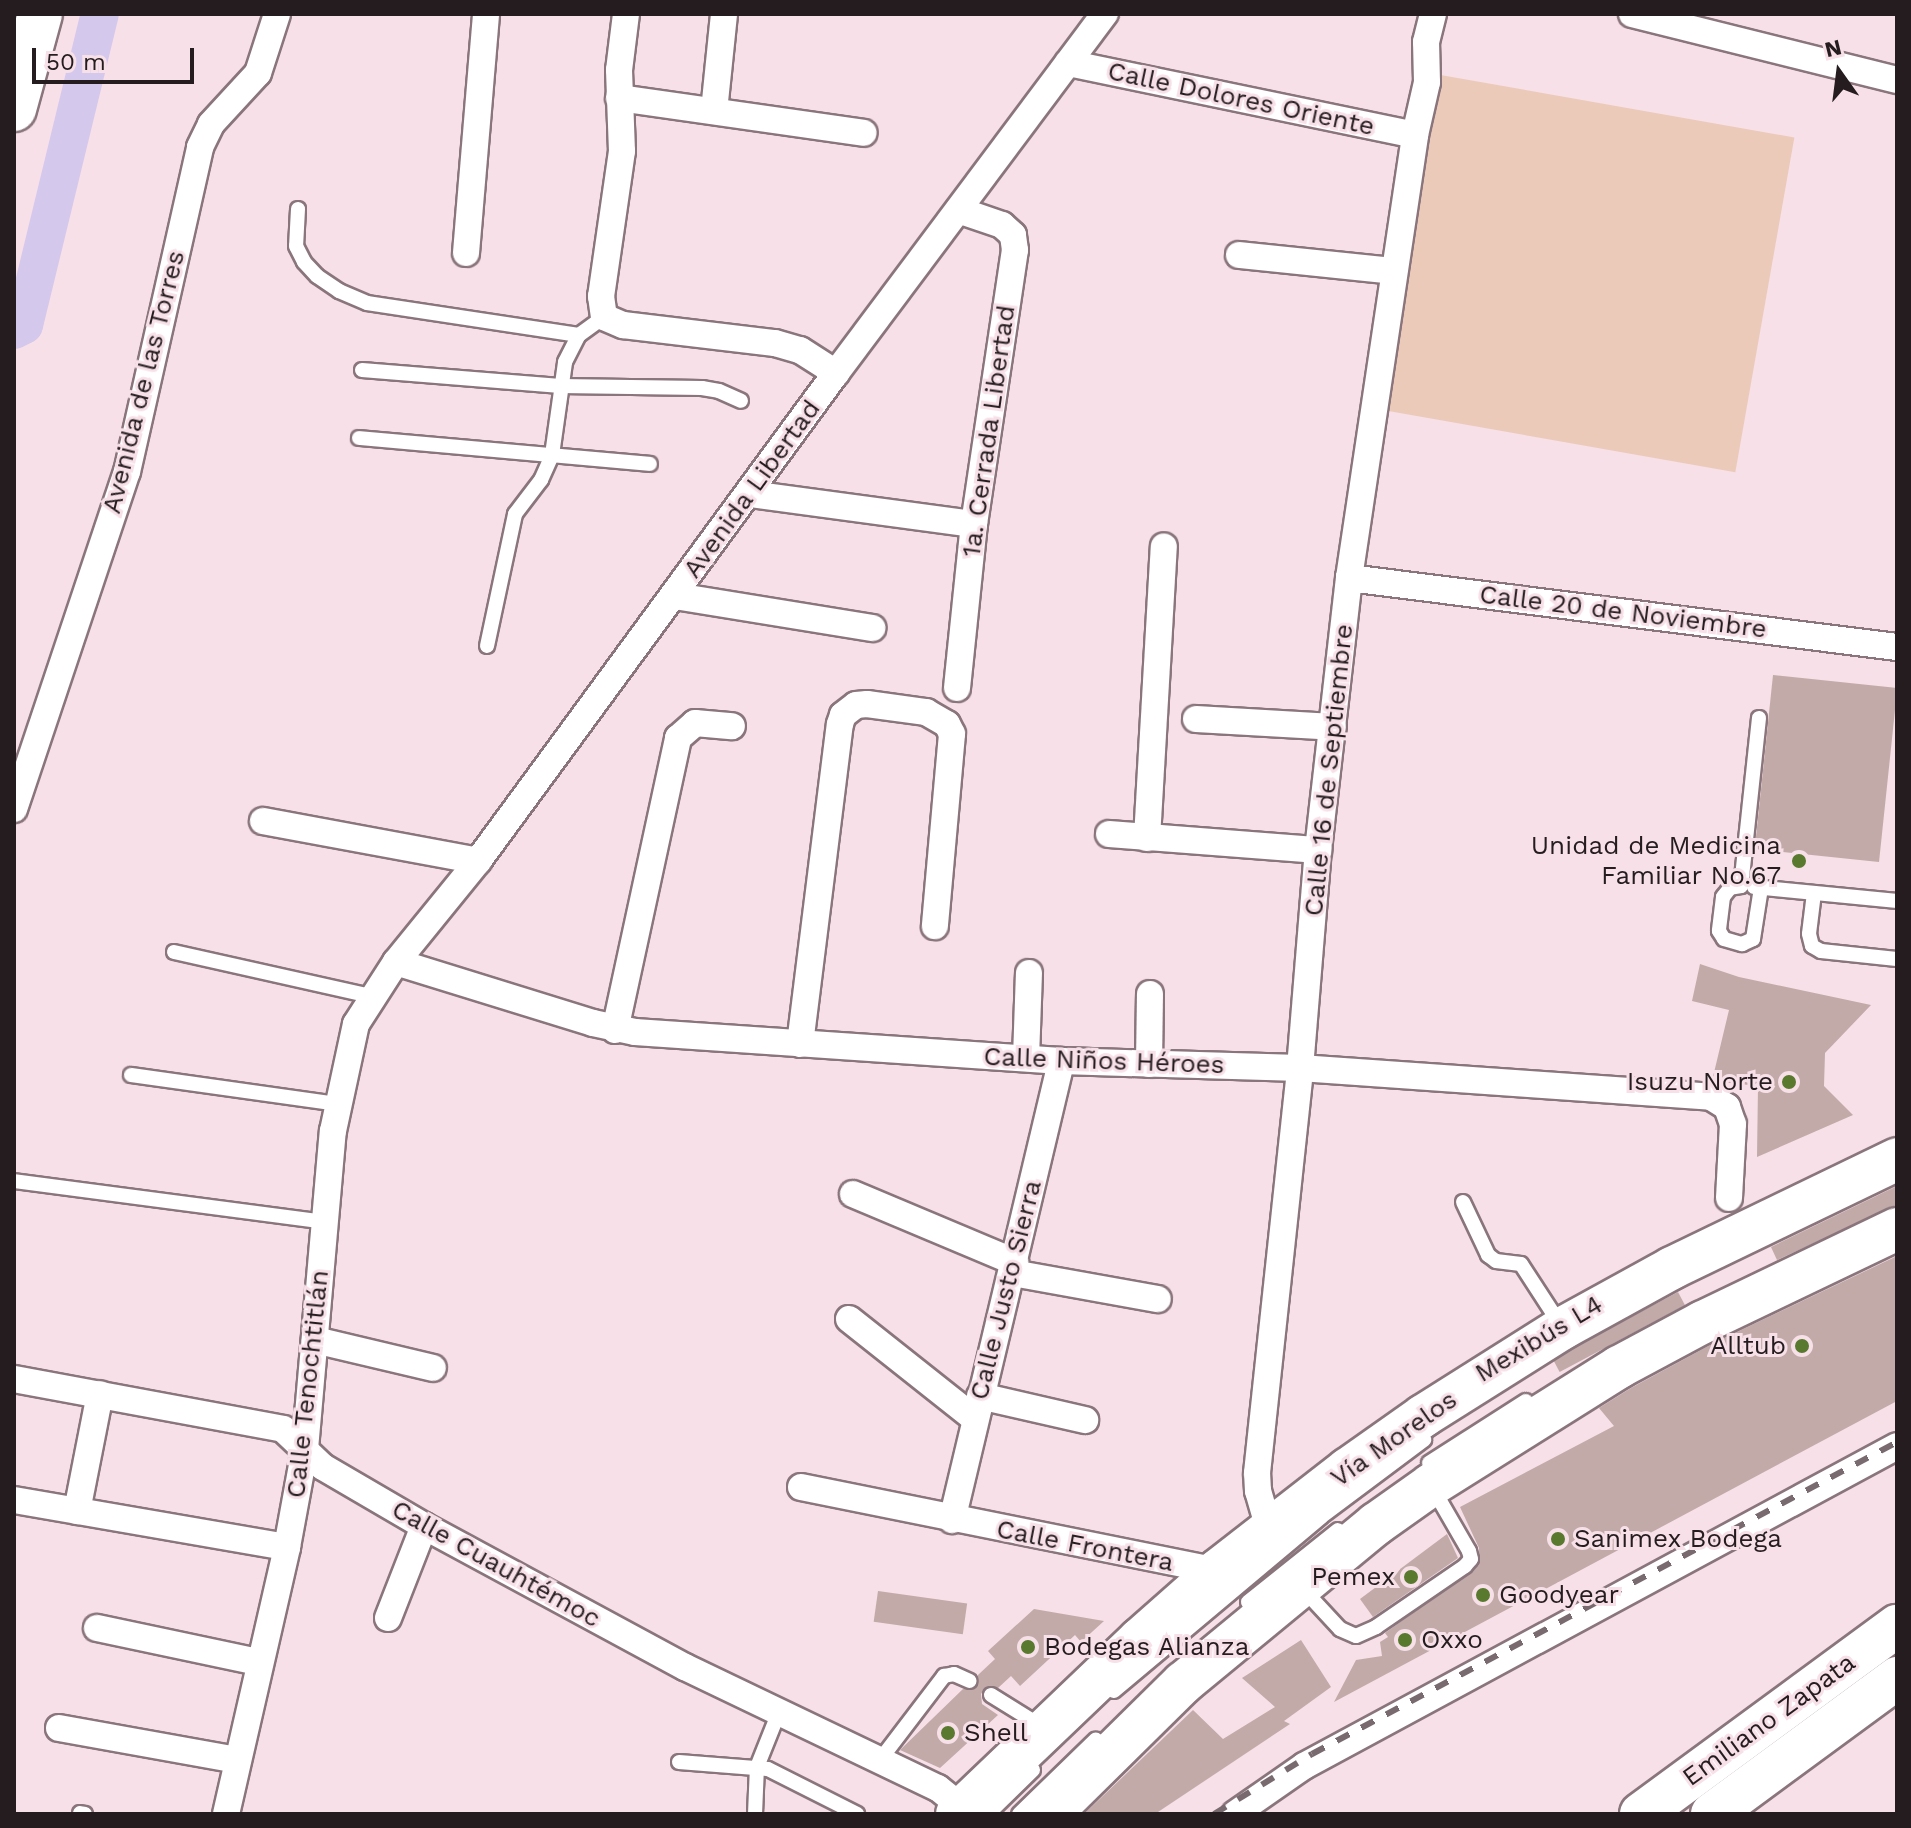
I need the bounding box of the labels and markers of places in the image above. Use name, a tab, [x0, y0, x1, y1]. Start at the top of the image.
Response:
place label: Unidad de Medicina Familiar No.67	[1531, 830, 1781, 892]
marker: Unidad de Medicina Familiar No.67	[1788, 850, 1810, 872]
place label: Isuzu Norte	[1627, 1066, 1773, 1098]
marker: Isuzu Norte	[1780, 1073, 1798, 1091]
place label: Alltub	[1710, 1330, 1786, 1362]
marker: Alltub	[1793, 1337, 1811, 1355]
place label: Sanimex Bodega	[1574, 1523, 1783, 1555]
marker: Sanimex Bodega	[1549, 1530, 1567, 1548]
place label: Pemex	[1311, 1561, 1395, 1593]
marker: Pemex	[1402, 1568, 1420, 1586]
place label: Goodyear	[1499, 1579, 1619, 1611]
marker: Goodyear	[1474, 1586, 1492, 1604]
place label: Oxxo	[1421, 1624, 1483, 1656]
place label: Bodegas Alianza	[1044, 1631, 1250, 1663]
marker: Oxxo	[1396, 1631, 1414, 1649]
marker: Bodegas Alianza	[1019, 1638, 1037, 1656]
place label: Shell	[964, 1717, 1028, 1749]
marker: Shell	[939, 1724, 957, 1742]

